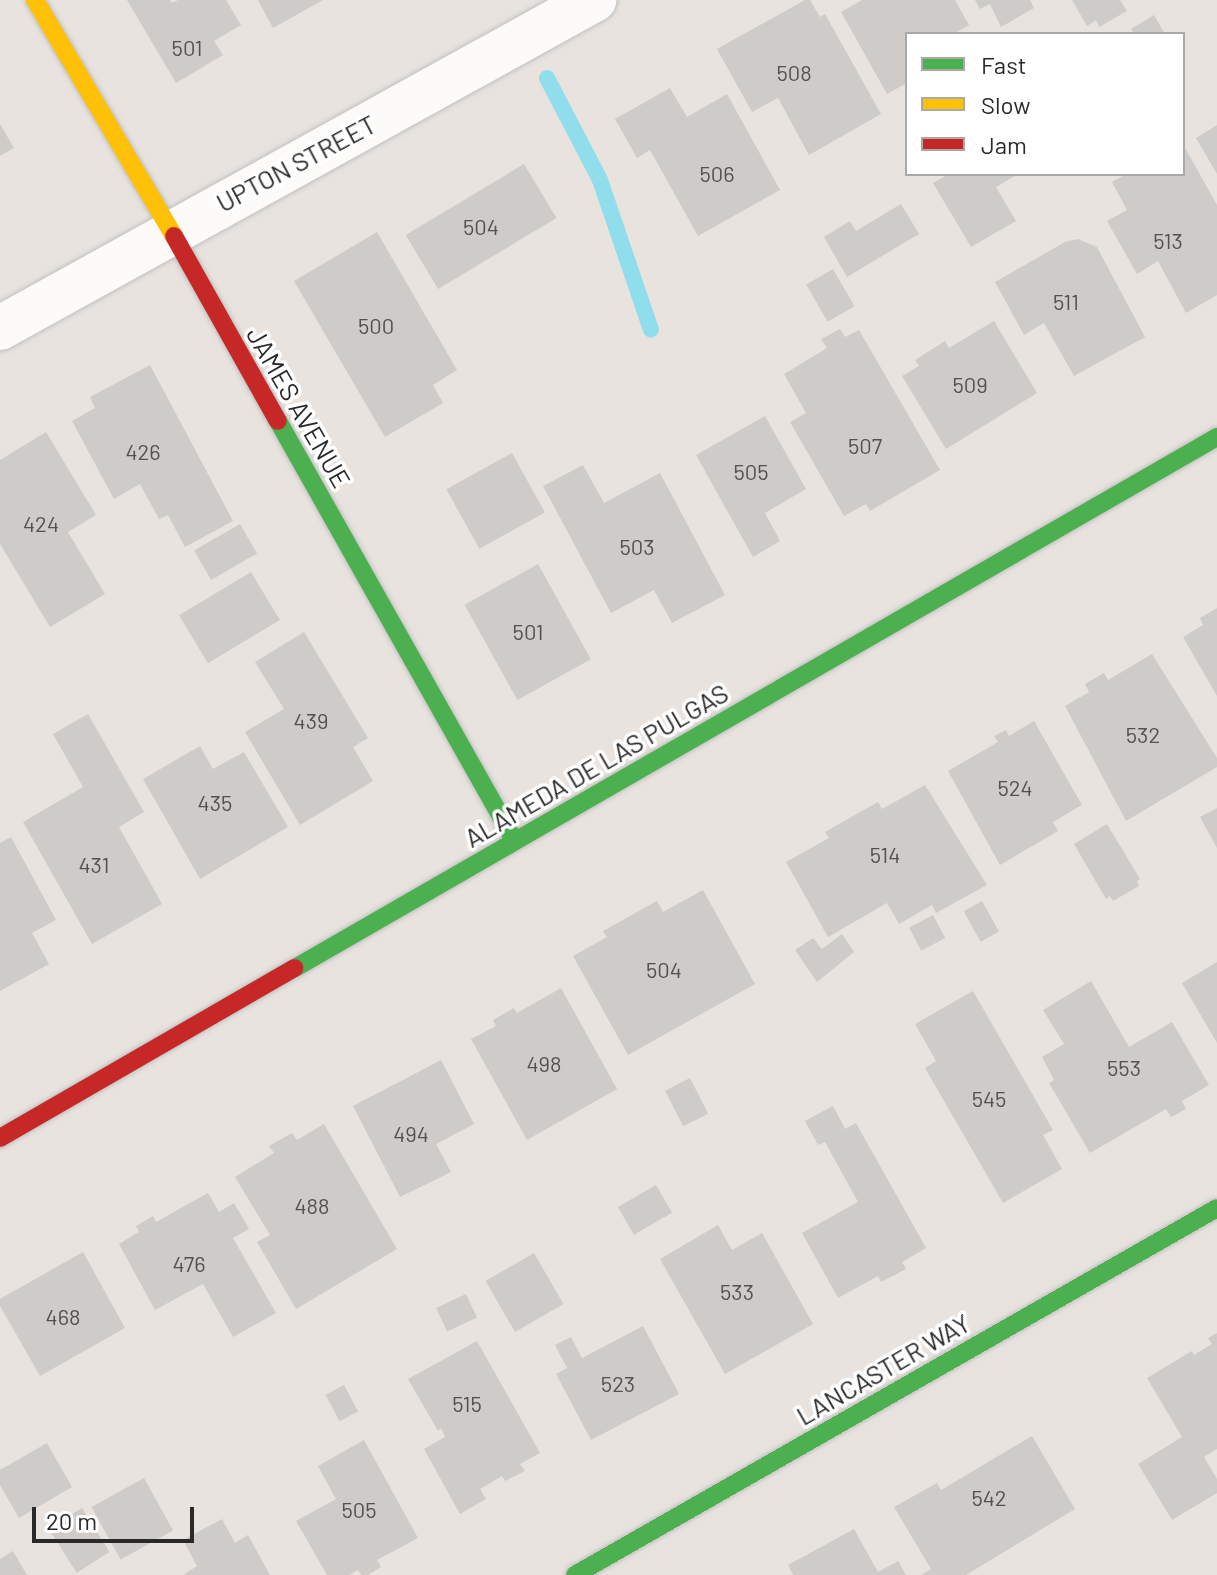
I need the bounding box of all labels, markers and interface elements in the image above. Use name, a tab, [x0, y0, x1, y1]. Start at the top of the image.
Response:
legend	[905, 32, 1185, 176]
house number: 501	[172, 35, 202, 61]
text: Fast	[981, 50, 1026, 79]
house number: 508	[776, 60, 812, 86]
text: Slow	[981, 90, 1030, 119]
street label: UPTON STREET	[211, 108, 381, 218]
text: Jam	[981, 130, 1027, 159]
house number: 506	[699, 161, 735, 187]
house number: 504	[463, 214, 499, 240]
house number: 513	[1153, 228, 1183, 254]
house number: 511	[1053, 289, 1079, 315]
house number: 500	[358, 313, 394, 339]
street label: JAMES AVENUE	[240, 321, 358, 493]
house number: 509	[952, 372, 988, 398]
house number: 507	[848, 433, 882, 459]
house number: 426	[125, 439, 161, 465]
house number: 505	[733, 459, 769, 485]
house number: 424	[23, 511, 59, 537]
house number: 503	[619, 534, 655, 560]
house number: 501	[513, 619, 543, 645]
street label: ALAMEDA DE LAS PULGAS	[459, 677, 733, 853]
house number: 439	[294, 708, 328, 734]
house number: 532	[1126, 722, 1160, 748]
house number: 524	[997, 775, 1033, 801]
house number: 435	[198, 790, 232, 816]
house number: 514	[870, 842, 900, 868]
house number: 431	[79, 852, 109, 878]
house number: 504	[646, 957, 682, 983]
house number: 498	[526, 1051, 562, 1077]
house number: 553	[1107, 1055, 1141, 1081]
house number: 545	[972, 1086, 1006, 1112]
house number: 494	[393, 1121, 429, 1147]
house number: 488	[294, 1193, 330, 1219]
house number: 476	[172, 1251, 206, 1277]
house number: 533	[720, 1279, 754, 1305]
house number: 468	[46, 1304, 80, 1330]
street label: LANCASTER WAY	[791, 1307, 975, 1431]
house number: 523	[601, 1371, 635, 1397]
house number: 515	[452, 1391, 482, 1417]
house number: 542	[971, 1485, 1007, 1511]
scale bar	[36, 1491, 198, 1541]
house number: 505	[341, 1497, 377, 1523]
text: 20 m	[46, 1506, 97, 1535]

